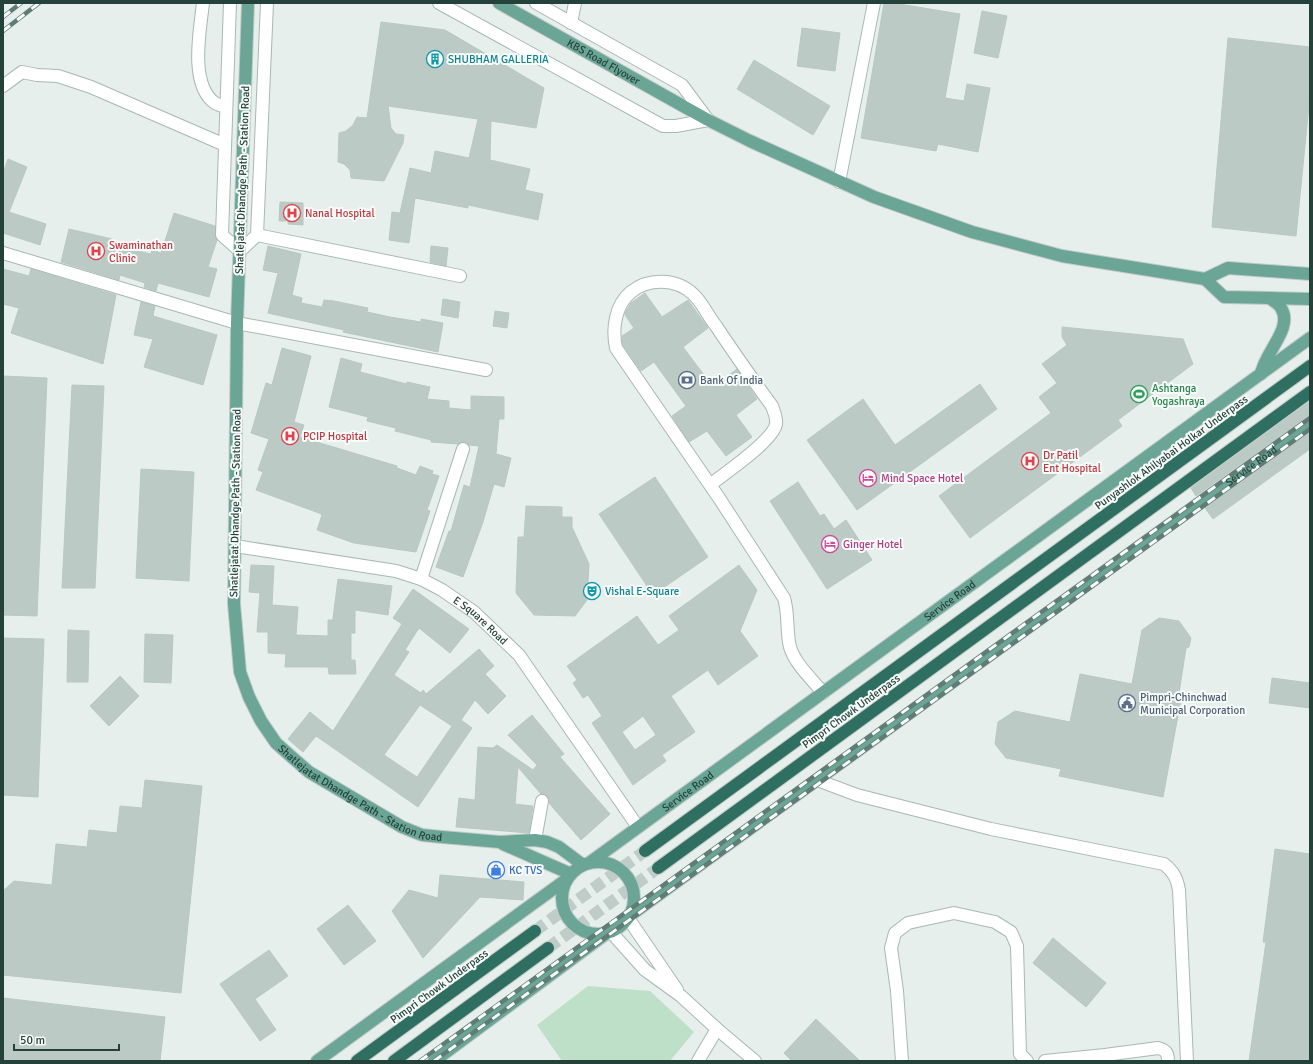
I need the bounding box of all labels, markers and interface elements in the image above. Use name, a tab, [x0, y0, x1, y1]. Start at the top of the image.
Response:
street label: KBS Road Flyover	[565, 36, 642, 88]
building icon: SHUBHAM GALLERIA	[425, 49, 445, 69]
place label: SHUBHAM GALLERIA	[448, 53, 549, 66]
street label: Shatlejatat Dhandge Path - Station Road	[233, 85, 252, 274]
hospital icon: Nanal Hospital	[282, 203, 302, 223]
place label: Nanal Hospital	[305, 207, 375, 220]
place label: Swaminathan Clinic	[109, 239, 173, 265]
hospital icon: Swaminathan Clinic	[86, 241, 106, 261]
bank icon: Bank Of India	[677, 370, 697, 390]
place label: Bank Of India	[700, 374, 764, 387]
place label: Ashtanga Yogashraya	[1152, 382, 1205, 408]
sports icon: Ashtanga Yogashraya	[1129, 384, 1149, 404]
street label: Punyashlok Ahilyabai Holkar Underpass	[1092, 392, 1250, 512]
street label: Shatlejatat Dhandge Path - Station Road	[227, 409, 244, 597]
hospital icon: PCIP Hospital	[280, 426, 300, 446]
place label: PCIP Hospital	[303, 430, 367, 443]
street label: Service Road	[1223, 443, 1280, 489]
place label: Dr Patil Ent Hospital	[1043, 449, 1101, 475]
hospital icon: Dr Patil Ent Hospital	[1020, 451, 1040, 471]
hotel icon: Mind Space Hotel	[858, 468, 878, 488]
place label: Mind Space Hotel	[881, 472, 963, 485]
hotel icon: Ginger Hotel	[820, 534, 840, 554]
place label: Ginger Hotel	[843, 538, 902, 551]
street label: Service Road	[922, 578, 978, 624]
theatre icon: Vishal E-Square	[582, 581, 602, 601]
place label: Vishal E-Square	[605, 585, 679, 598]
street label: E Square Road	[451, 594, 510, 648]
street label: Pimpri Chowk Underpass	[800, 672, 903, 751]
place label: Pimpri-Chinchwad Municipal Corporation	[1140, 691, 1245, 717]
public building icon: Pimpri-Chinchwad Municipal Corporation	[1117, 693, 1137, 713]
street label: Shatlejatat Dhandge Path - Station Road	[275, 742, 443, 844]
street label: Service Road	[660, 768, 716, 815]
shop icon: KC TVS	[486, 860, 506, 880]
place label: KC TVS	[509, 864, 542, 877]
street label: Pimpri Chowk Underpass	[388, 947, 491, 1026]
scale bar	[14, 1026, 119, 1052]
text: 50 m	[20, 1033, 45, 1048]

